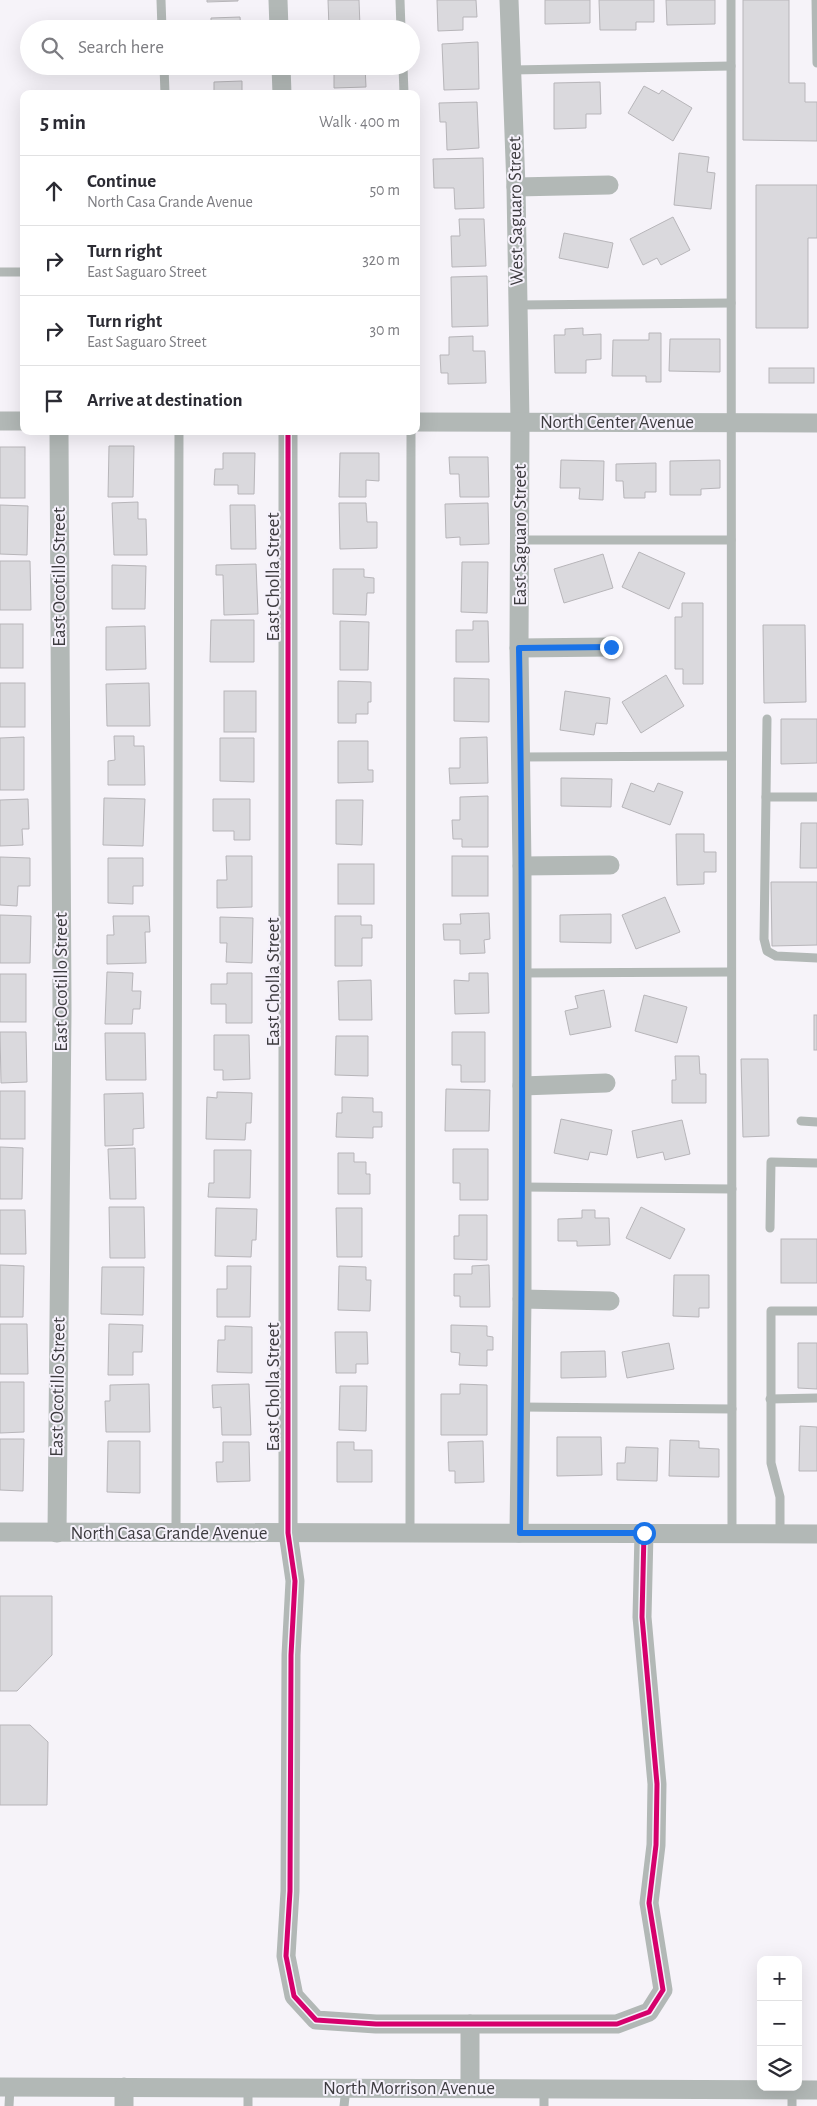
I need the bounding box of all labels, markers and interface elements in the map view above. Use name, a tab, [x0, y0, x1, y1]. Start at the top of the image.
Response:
search box	[20, 20, 420, 75]
icon: search	[38, 34, 66, 62]
text: Search here	[78, 38, 164, 57]
text: 5 min	[40, 112, 86, 133]
text: Walk · 400 m	[319, 114, 400, 130]
street label: West Saguaro Street	[505, 136, 527, 286]
text: Continue	[87, 172, 156, 191]
icon: ahead	[40, 177, 68, 205]
text: 50 m	[369, 182, 400, 198]
text: North Casa Grande Avenue	[87, 194, 253, 210]
text: Turn right	[87, 242, 162, 261]
icon: right	[40, 247, 68, 275]
text: 320 m	[362, 252, 400, 268]
text: East Saguaro Street	[87, 264, 207, 280]
text: Turn right	[87, 312, 162, 331]
icon: right	[40, 317, 68, 345]
text: 30 m	[370, 322, 400, 338]
text: East Saguaro Street	[87, 334, 207, 350]
icon: arrive	[40, 387, 68, 415]
text: Arrive at destination	[87, 391, 243, 410]
street label: North Center Avenue	[540, 413, 694, 432]
street label: East Saguaro Street	[511, 464, 530, 606]
street label: East Ocotillo Street	[50, 507, 69, 647]
street label: East Cholla Street	[264, 513, 283, 641]
route end	[600, 636, 623, 659]
street label: East Ocotillo Street	[52, 912, 71, 1052]
street label: East Cholla Street	[264, 918, 283, 1046]
street label: East Ocotillo Street	[47, 1317, 69, 1457]
street label: East Cholla Street	[264, 1323, 283, 1451]
route start	[633, 1522, 656, 1545]
street label: North Casa Grande Avenue	[70, 1524, 268, 1543]
map controls	[757, 1956, 802, 2091]
button: +	[757, 1956, 802, 2001]
button: −	[757, 2001, 802, 2046]
button: layers	[757, 2046, 802, 2091]
street label: North Morrison Avenue	[323, 2079, 495, 2098]

